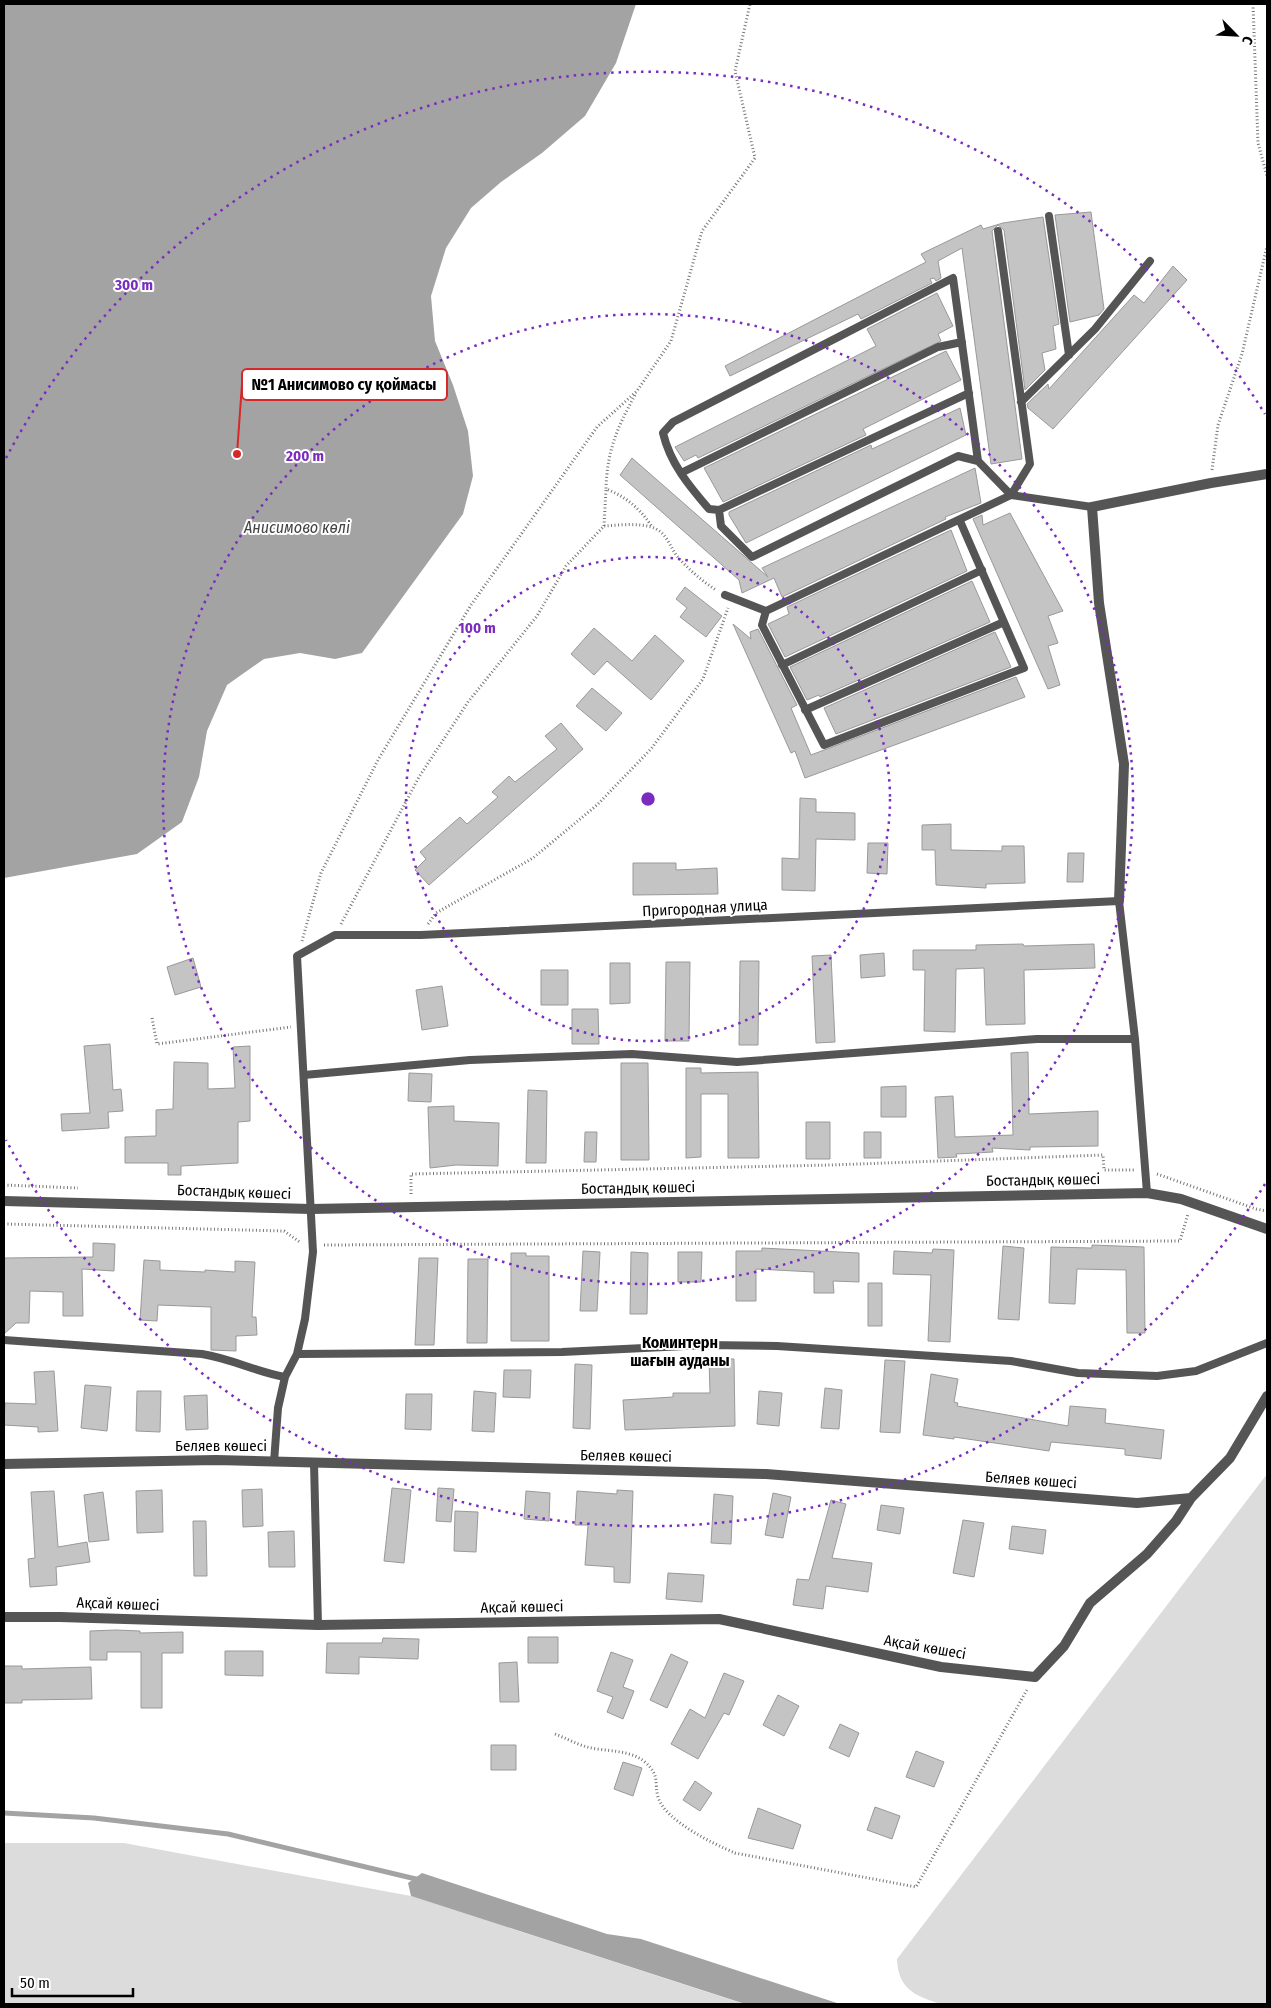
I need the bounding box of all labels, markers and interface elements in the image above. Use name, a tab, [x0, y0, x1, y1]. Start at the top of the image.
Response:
north arrow	[1211, 10, 1261, 60]
text: С	[1238, 33, 1257, 47]
text: 300 m	[114, 276, 153, 294]
callout: №1 Анисимово су қоймасы	[242, 369, 447, 400]
text: №1 Анисимово су қоймасы	[252, 375, 436, 394]
text: 200 m	[285, 447, 324, 465]
water label: Анисимово көлі	[243, 518, 350, 537]
text: 100 m	[458, 619, 496, 637]
centre of rings	[639, 790, 657, 808]
street label: Пригородная улица	[642, 896, 768, 920]
street label: Бостандық көшесі	[986, 1170, 1100, 1190]
street label: Бостандық көшесі	[581, 1178, 695, 1198]
street label: Бостандық көшесі	[177, 1181, 291, 1203]
district label: Коминтерн шағын ауданы	[630, 1333, 730, 1370]
street label: Беляев көшесі	[175, 1437, 267, 1455]
street label: Беляев көшесі	[580, 1446, 672, 1466]
street label: Беляев көшесі	[985, 1468, 1077, 1492]
street label: Ақсай көшесі	[76, 1594, 160, 1614]
street label: Ақсай көшесі	[480, 1597, 564, 1617]
street label: Ақсай көшесі	[882, 1631, 968, 1663]
scale bar	[12, 1966, 134, 1998]
text: 50 m	[20, 1974, 50, 1992]

